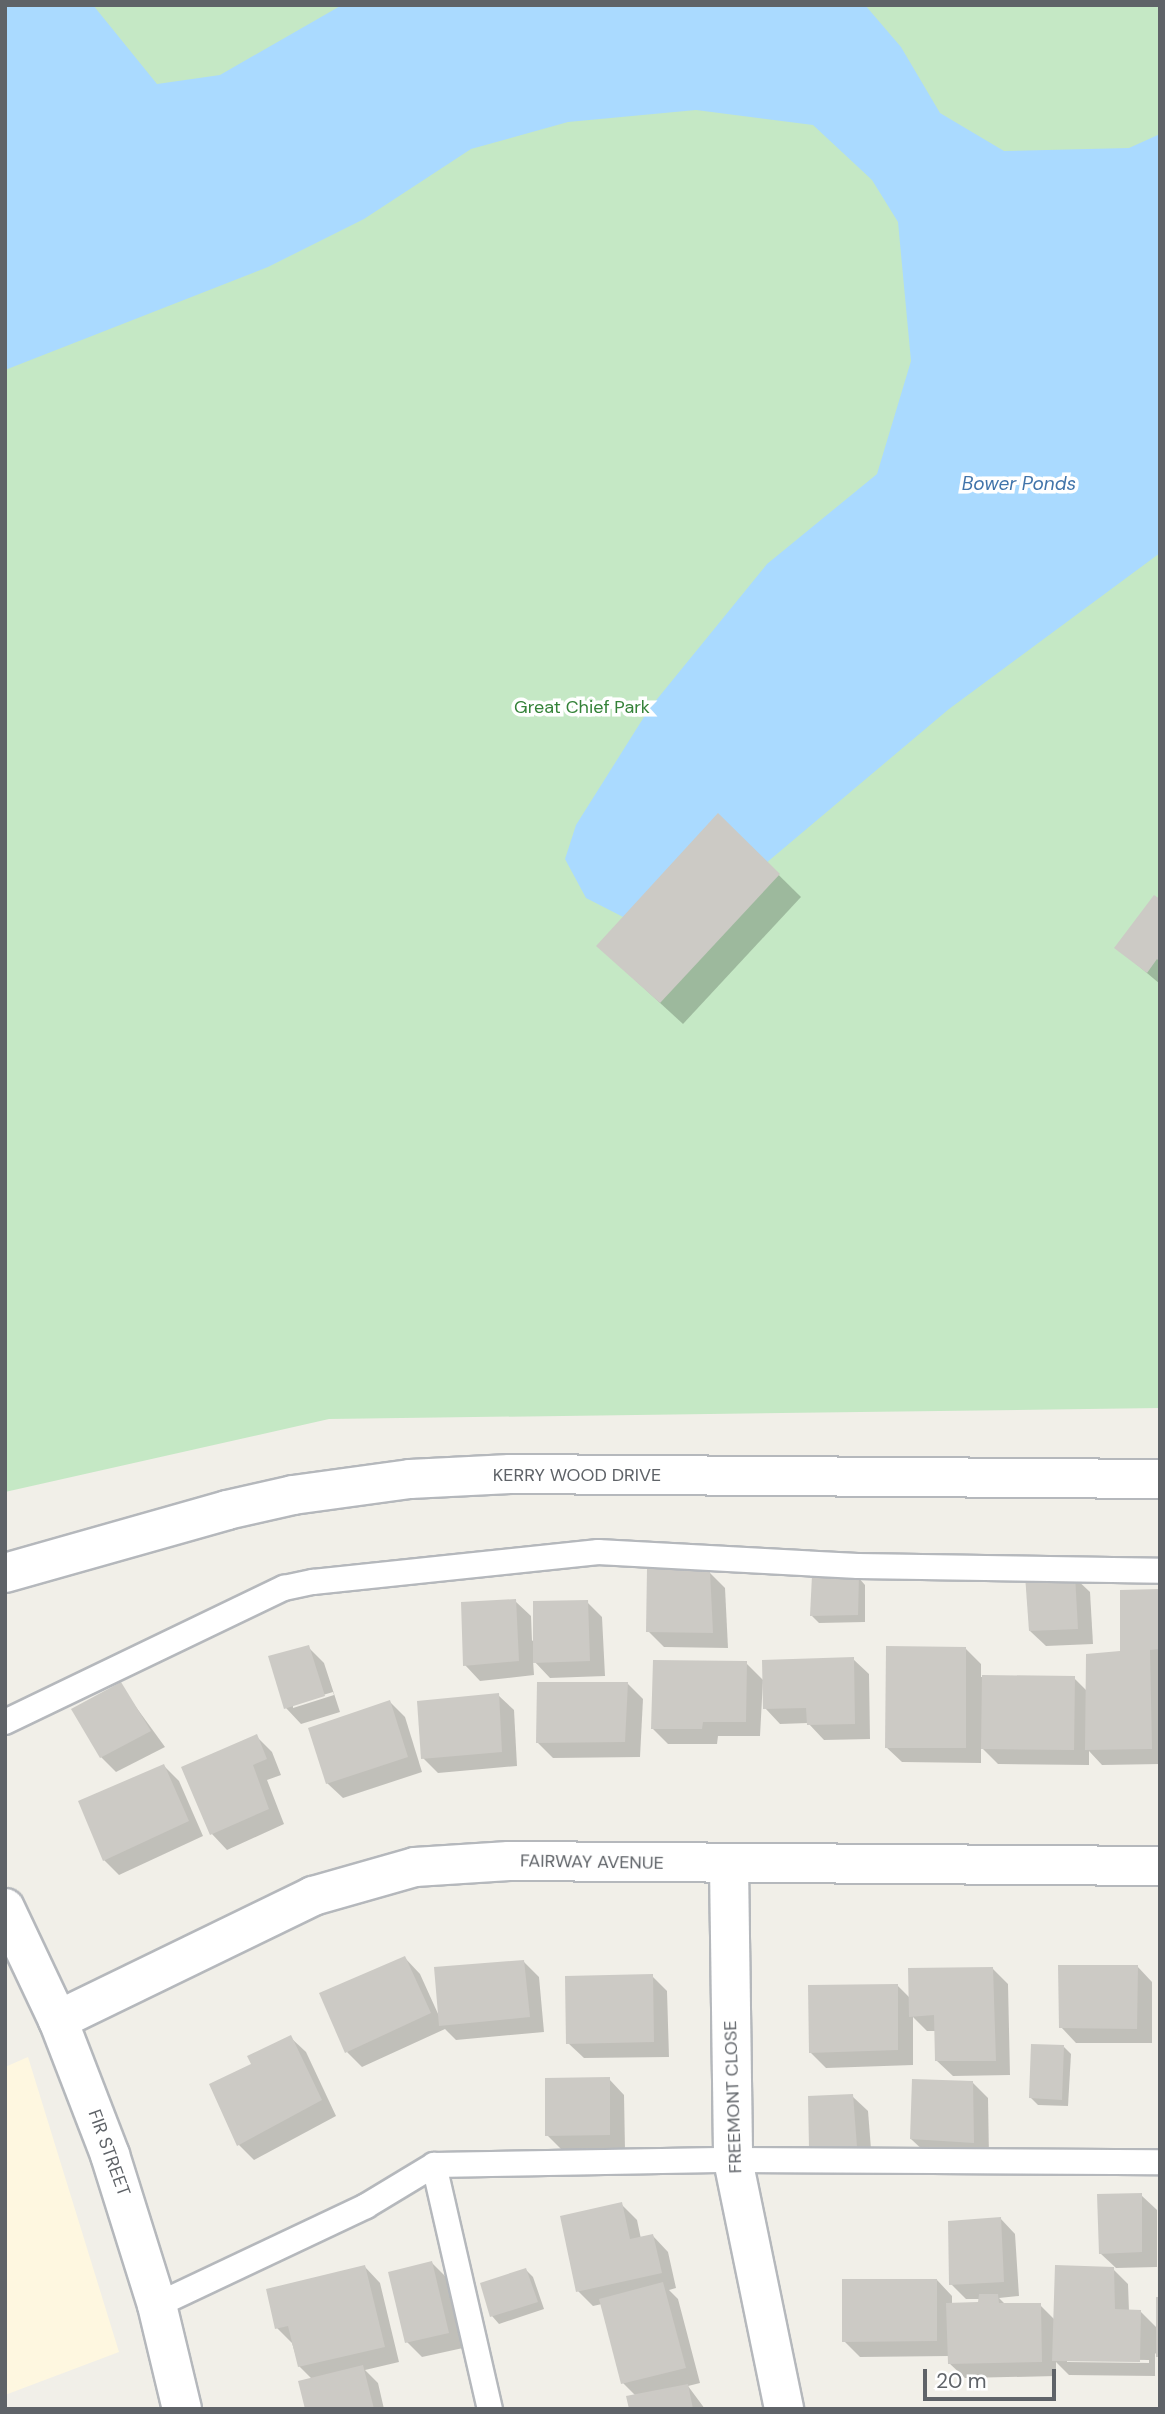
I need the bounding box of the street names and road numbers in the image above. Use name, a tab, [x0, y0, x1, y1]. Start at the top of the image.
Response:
street label: KERRY WOOD DRIVE	[493, 1464, 661, 1486]
street label: FAIRWAY AVENUE	[520, 1850, 664, 1874]
street label: FREEMONT CLOSE	[720, 2020, 746, 2174]
street label: FIR STREET	[83, 2107, 135, 2199]

